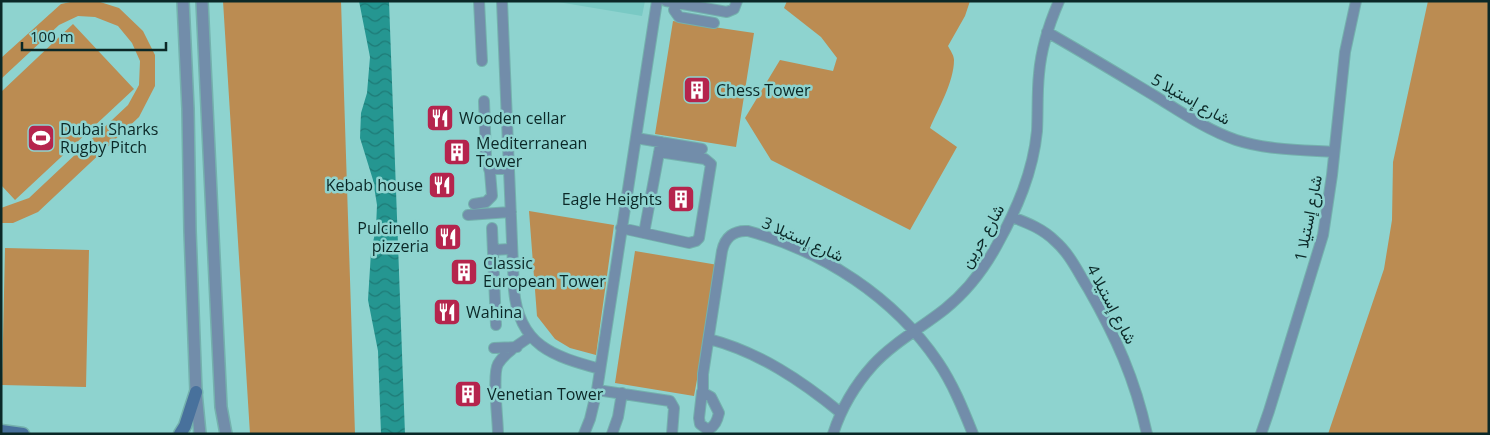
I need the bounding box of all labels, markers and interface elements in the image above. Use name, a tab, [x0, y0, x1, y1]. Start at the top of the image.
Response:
scale bar	[22, 20, 166, 52]
text: 100 m	[30, 26, 74, 46]
street label: شارع إستيلا 5	[1147, 68, 1234, 131]
building icon: Chess Tower	[682, 75, 712, 105]
place label: Chess Tower	[716, 79, 811, 101]
restaurant icon: Wooden cellar	[425, 103, 455, 133]
place label: Wooden cellar	[459, 107, 566, 129]
place label: Dubai Sharks Rugby Pitch	[60, 118, 158, 158]
sports icon: Dubai Sharks Rugby Pitch	[26, 123, 56, 153]
place label: Mediterranean Tower	[476, 132, 587, 172]
building icon: Mediterranean Tower	[442, 137, 472, 167]
restaurant icon: Kebab house	[427, 170, 457, 200]
street label: شارع إستيلا 1	[1289, 173, 1328, 263]
place label: Kebab house	[326, 174, 423, 196]
building icon: Eagle Heights	[666, 184, 696, 214]
place label: Eagle Heights	[562, 188, 662, 210]
street label: شارع جرين	[955, 200, 1010, 272]
street label: شارع إستيلا 3	[758, 211, 847, 268]
place label: Pulcinello pizzeria	[357, 217, 429, 257]
restaurant icon: Pulcinello pizzeria	[433, 222, 463, 252]
place label: Classic European Tower	[483, 252, 606, 292]
building icon: Classic European Tower	[449, 257, 479, 287]
street label: شارع إستيلا 4	[1081, 260, 1142, 348]
restaurant icon: Wahina	[432, 297, 462, 327]
place label: Wahina	[466, 301, 522, 323]
building icon: Venetian Tower	[453, 379, 483, 409]
place label: Venetian Tower	[487, 383, 604, 405]

